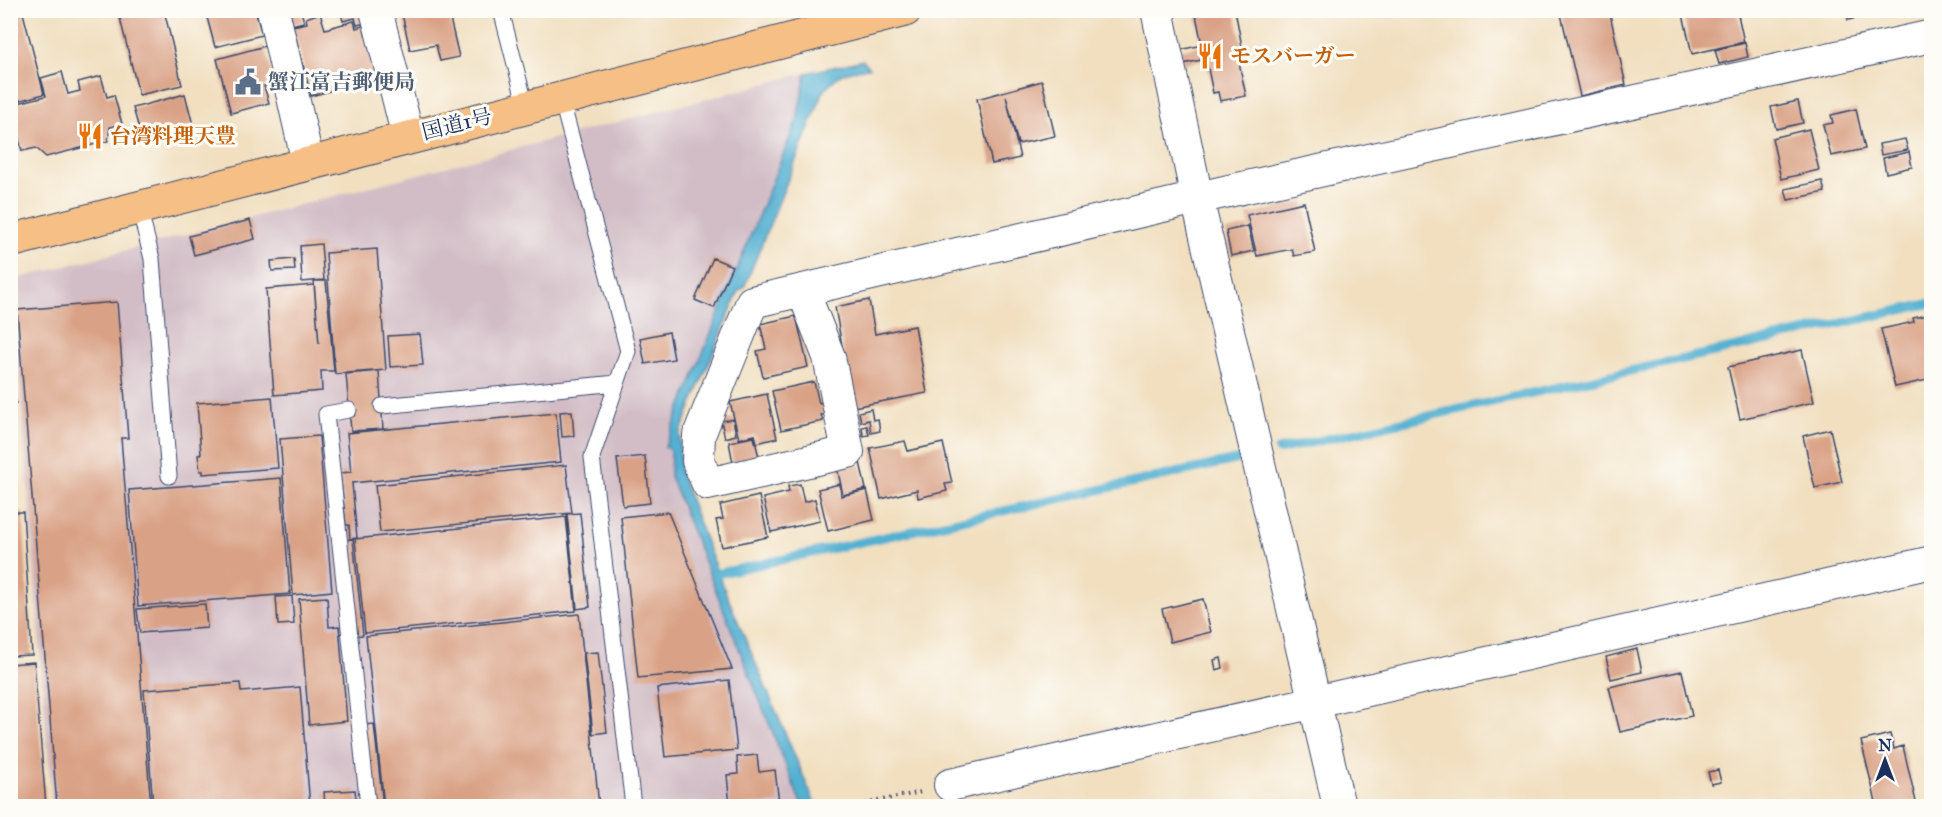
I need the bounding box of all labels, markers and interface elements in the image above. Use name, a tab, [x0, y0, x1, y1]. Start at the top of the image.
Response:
restaurant icon: モスバーガー	[1195, 41, 1225, 71]
place label: モスバーガー	[1230, 43, 1356, 69]
public building icon: 蟹江富吉郵便局	[233, 67, 263, 97]
place label: 蟹江富吉郵便局	[268, 69, 415, 95]
street label: 国道1号	[419, 103, 495, 145]
restaurant icon: 台湾料理天豊	[75, 121, 105, 151]
place label: 台湾料理天豊	[110, 123, 236, 149]
north arrow	[1855, 730, 1915, 790]
text: N	[1878, 736, 1892, 755]

